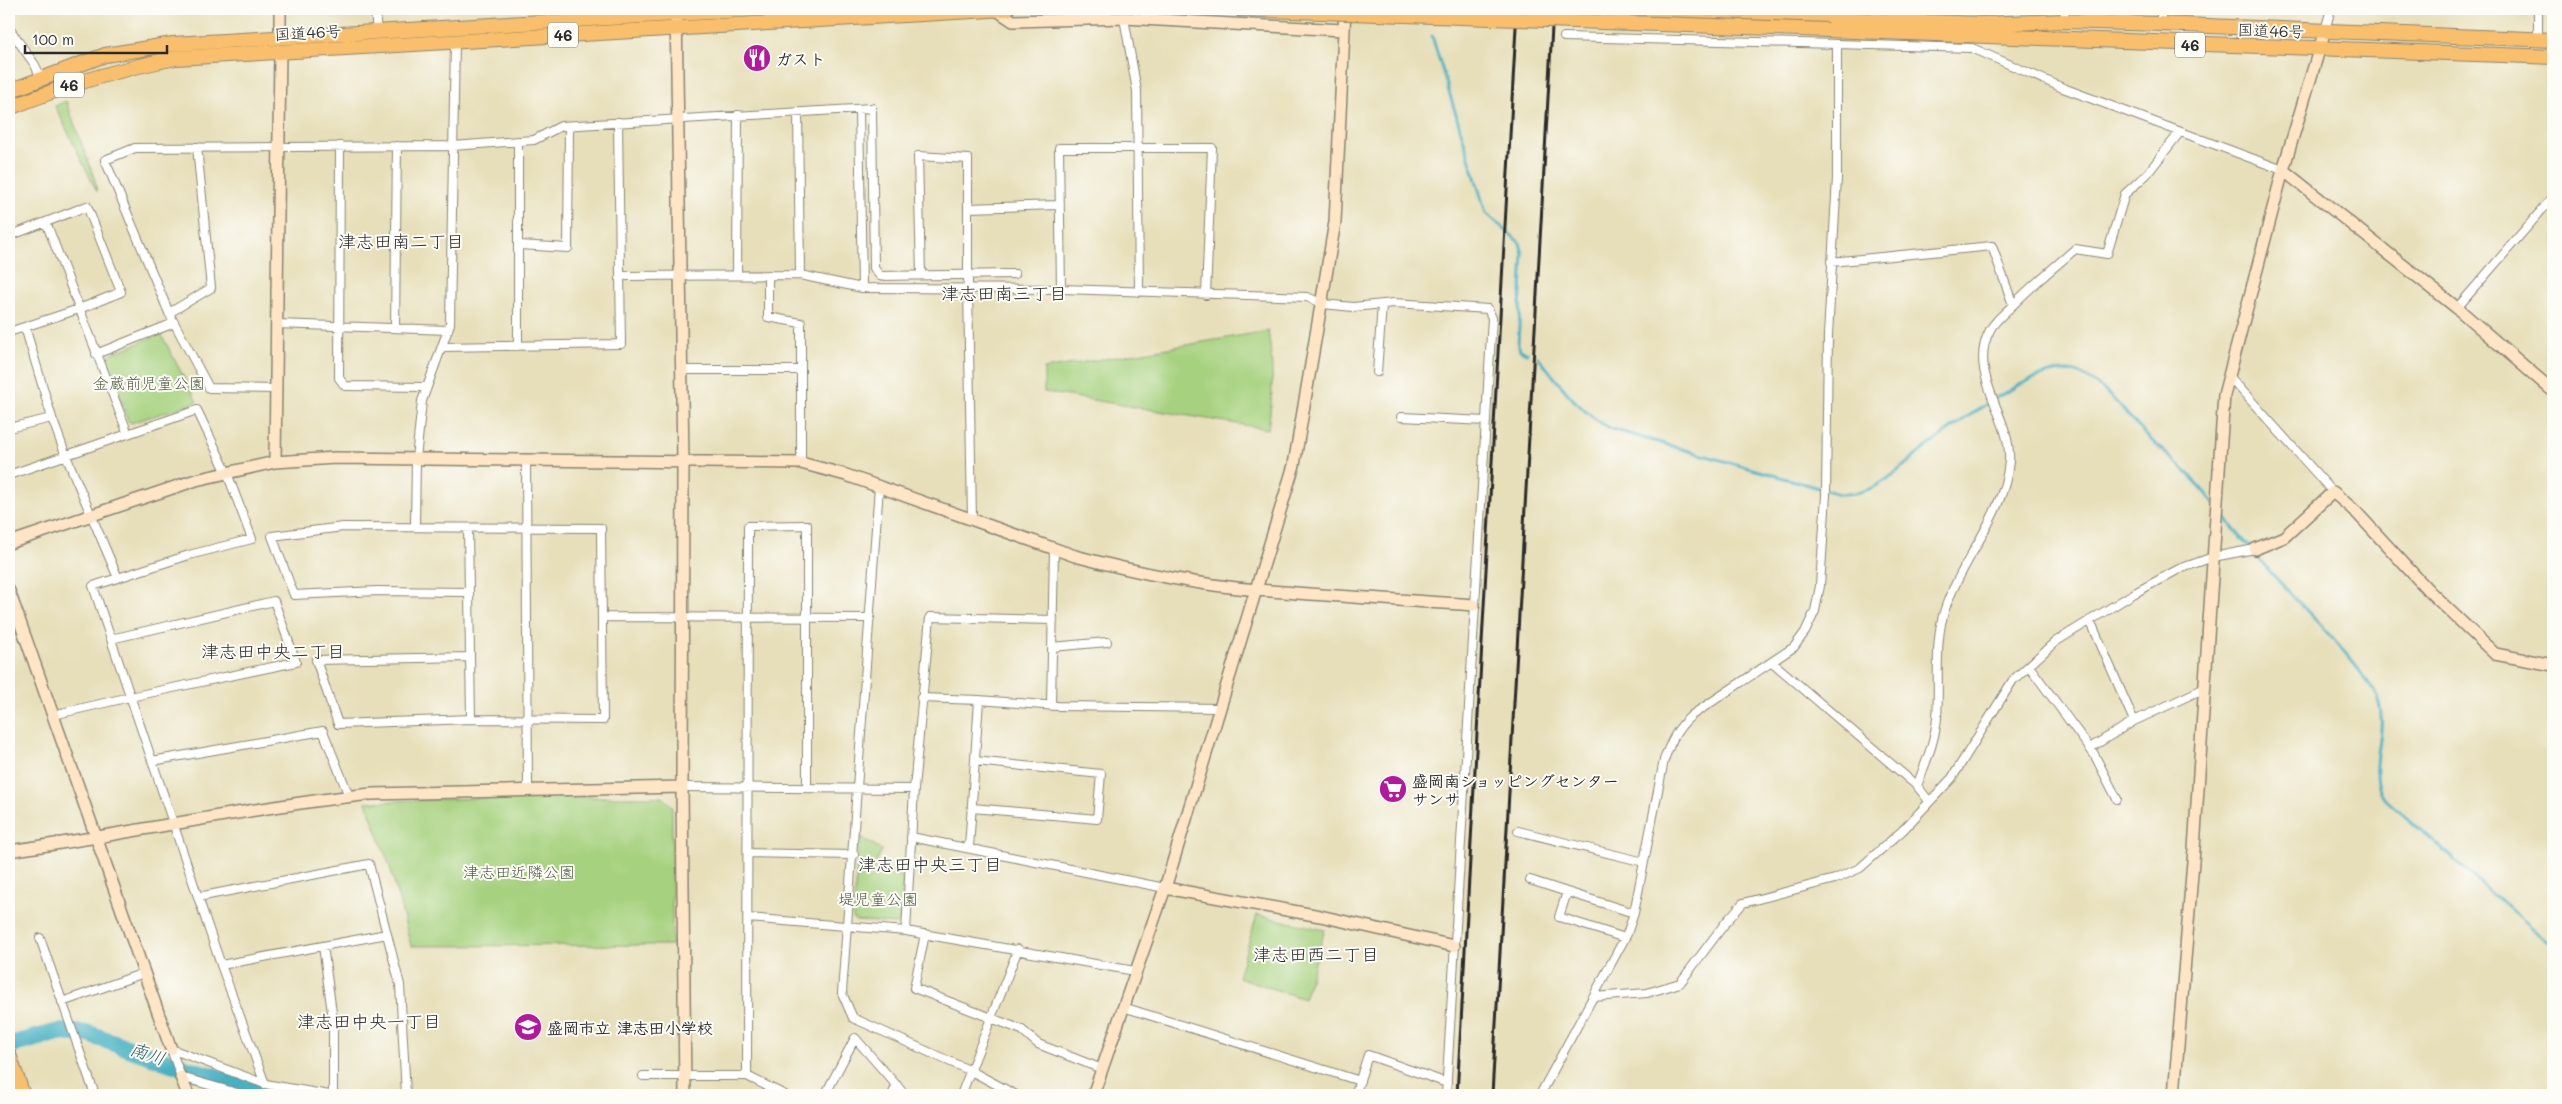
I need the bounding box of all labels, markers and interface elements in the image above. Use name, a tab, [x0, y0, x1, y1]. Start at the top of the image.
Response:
street label: 国道46号	[2237, 18, 2305, 42]
street label: 国道46号	[274, 20, 342, 44]
scale bar	[25, 22, 168, 54]
road number: 46	[548, 22, 578, 48]
text: 100 m	[32, 29, 74, 49]
road number: 46	[2175, 32, 2205, 58]
restaurant icon: ガスト	[742, 43, 772, 73]
place label: ガスト	[776, 48, 826, 69]
road number: 46	[54, 72, 84, 98]
district label: 津志田南二丁目	[338, 229, 464, 253]
district label: 津志田南三丁目	[941, 281, 1067, 305]
park label: 金蔵前児童公園	[93, 372, 205, 393]
district label: 津志田中央二丁目	[201, 639, 345, 663]
place label: 盛岡南ショッピングセンター サンサ	[1412, 770, 1619, 809]
supermarket icon: 盛岡南ショッピングセンター サンサ	[1378, 774, 1408, 804]
district label: 津志田中央三丁目	[858, 852, 1002, 876]
park label: 津志田近隣公園	[463, 861, 575, 882]
park label: 堤児童公園	[838, 888, 918, 909]
district label: 津志田西二丁目	[1253, 942, 1379, 966]
district label: 津志田中央一丁目	[297, 1009, 441, 1033]
school or university icon: 盛岡市立 津志田小学校	[513, 1012, 543, 1042]
place label: 盛岡市立 津志田小学校	[547, 1017, 713, 1038]
water label: 南川	[127, 1036, 169, 1070]

